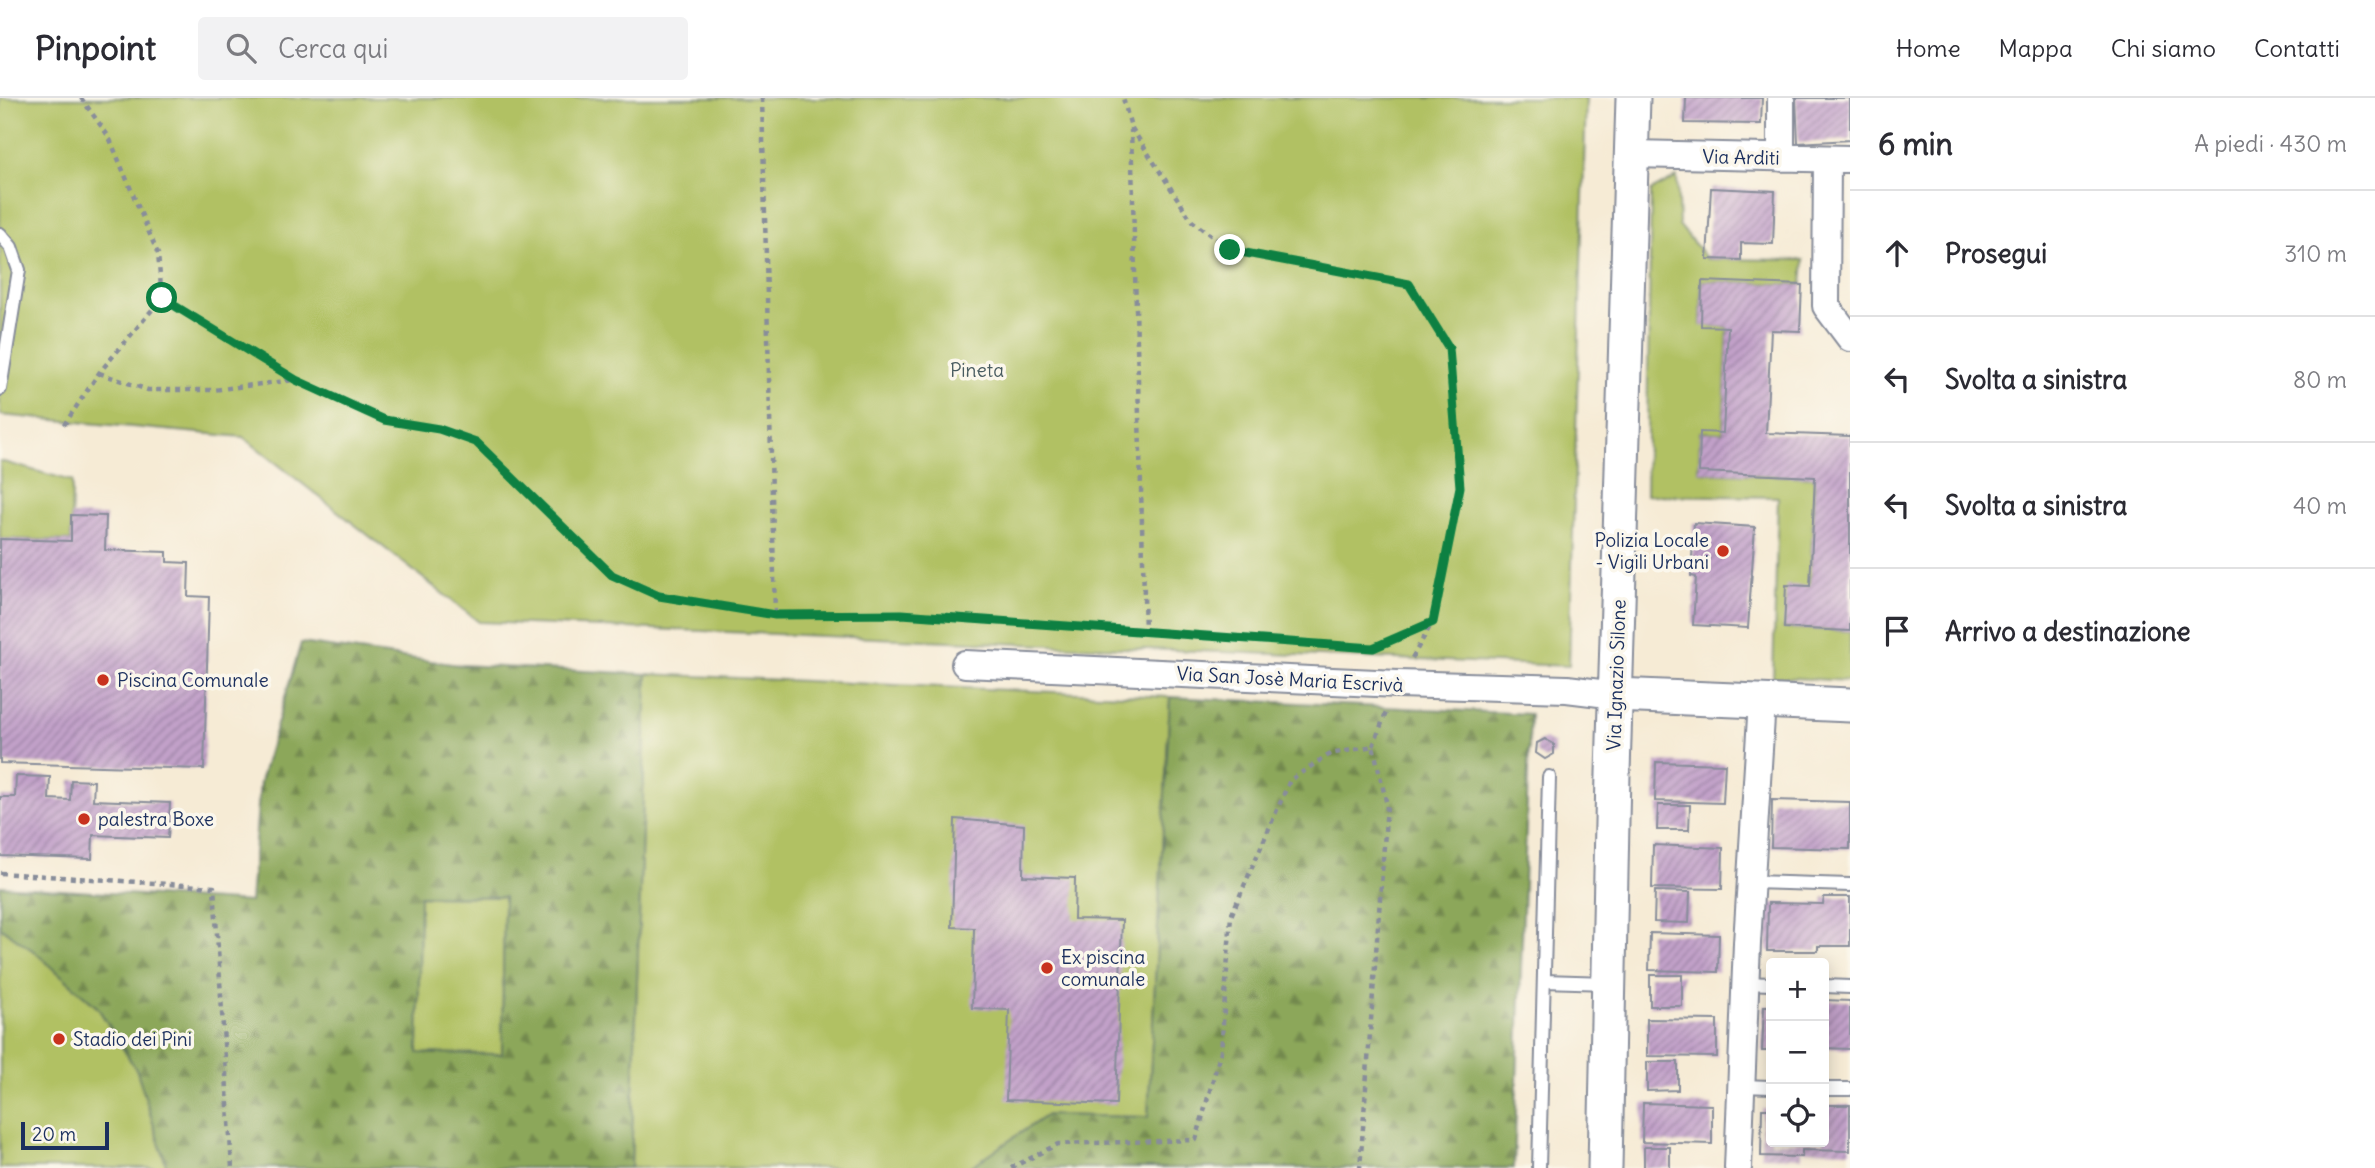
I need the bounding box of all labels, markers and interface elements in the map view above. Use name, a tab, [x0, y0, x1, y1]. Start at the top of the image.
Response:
search box	[198, 17, 688, 80]
text: Pinpoint	[35, 27, 156, 69]
icon: search	[222, 29, 260, 67]
text: Cerca qui	[278, 32, 388, 65]
text: Home	[1896, 33, 1961, 63]
text: Mappa	[1999, 33, 2073, 63]
text: Chi siamo	[2111, 33, 2216, 63]
text: Contatti	[2254, 33, 2340, 63]
text: 6 min	[1878, 125, 1953, 163]
text: A piedi · 430 m	[2194, 129, 2347, 158]
street label: Via Arditi	[1702, 144, 1780, 170]
route end	[1214, 234, 1245, 265]
icon: ahead	[1878, 234, 1916, 272]
text: Prosegui	[1945, 237, 2047, 270]
text: 310 m	[2284, 239, 2347, 268]
route start	[146, 282, 177, 313]
park label: Pineta	[950, 358, 1004, 382]
icon: left	[1878, 360, 1916, 398]
text: Svolta a sinistra	[1945, 363, 2127, 396]
text: 80 m	[2293, 365, 2347, 394]
icon: left	[1878, 486, 1916, 524]
text: Svolta a sinistra	[1945, 489, 2127, 522]
text: 40 m	[2293, 491, 2347, 520]
place label: Polizia Locale - Vigili Urbani	[1594, 528, 1709, 574]
marker: Polizia Locale - Vigili Urbani	[1715, 543, 1731, 559]
street label: Via Ignazio Silone	[1601, 599, 1631, 751]
icon: arrive	[1878, 612, 1916, 650]
text: Arrivo a destinazione	[1945, 615, 2191, 648]
street label: Via San Josè Maria Escrivà	[1176, 661, 1404, 697]
place label: Piscina Comunale	[117, 668, 269, 692]
marker: Piscina Comunale	[95, 672, 111, 688]
place label: palestra Boxe	[98, 807, 214, 831]
marker: palestra Boxe	[76, 811, 92, 827]
place label: Ex piscina comunale	[1061, 945, 1146, 991]
map controls	[1766, 958, 1829, 1147]
button: +	[1766, 958, 1829, 1021]
marker: Ex piscina comunale	[1039, 960, 1055, 976]
button: −	[1766, 1021, 1829, 1084]
place label: Stadio dei Pini	[73, 1027, 192, 1051]
marker: Stadio dei Pini	[51, 1031, 67, 1047]
button: locate	[1766, 1084, 1829, 1147]
scale bar	[21, 1119, 108, 1151]
text: 20 m	[32, 1122, 76, 1146]

